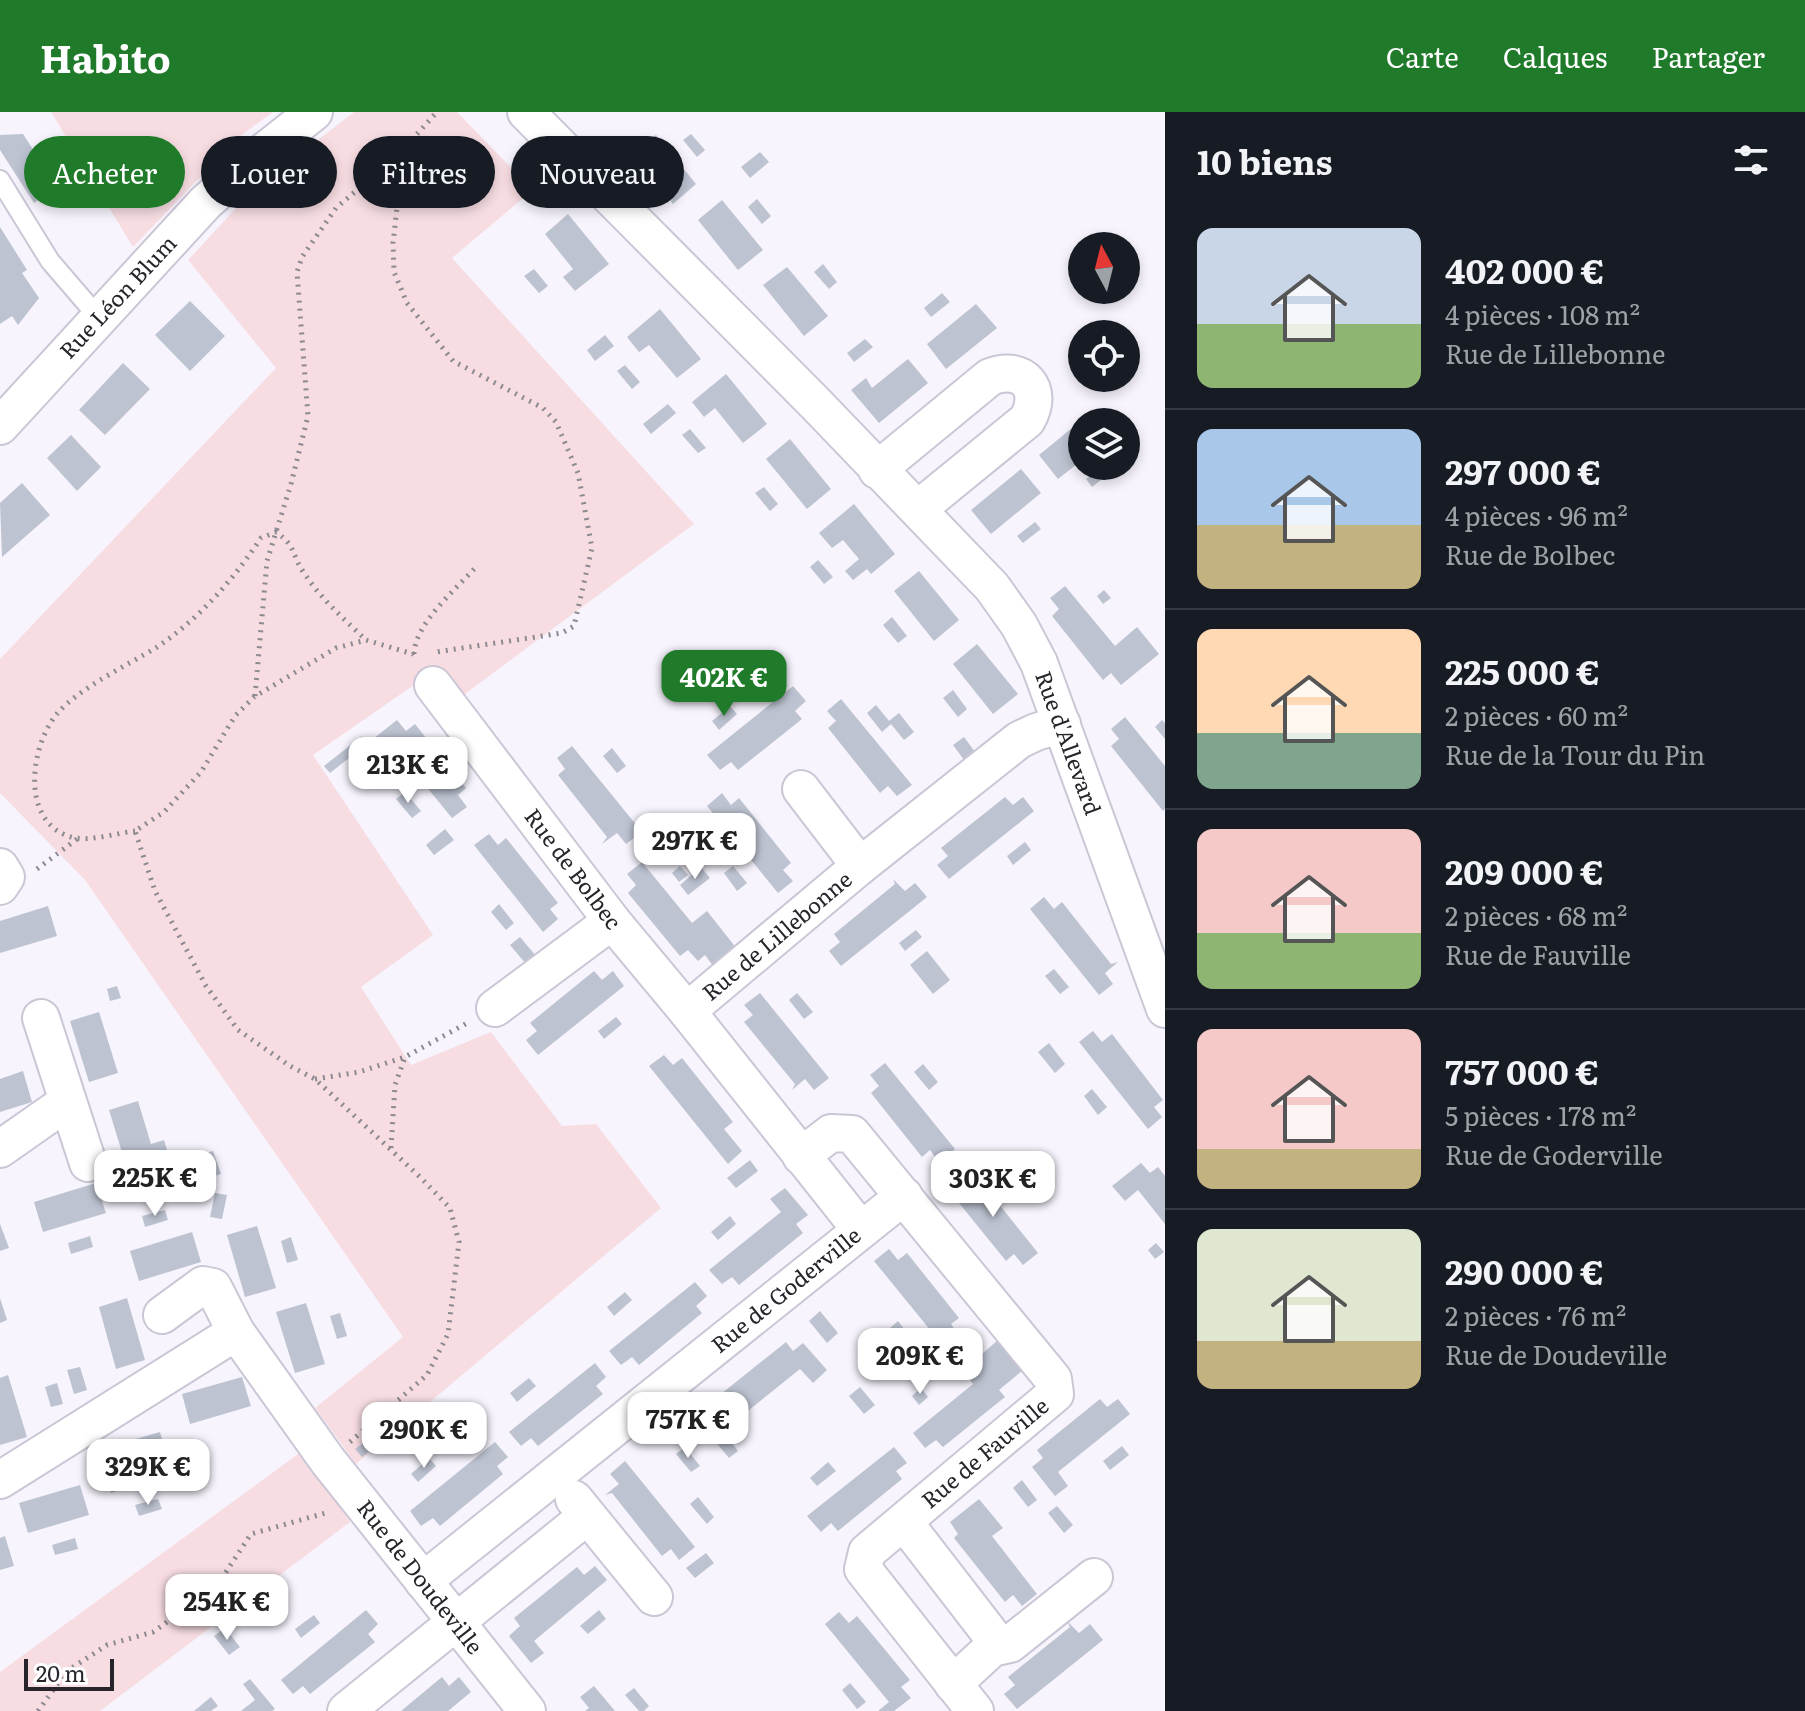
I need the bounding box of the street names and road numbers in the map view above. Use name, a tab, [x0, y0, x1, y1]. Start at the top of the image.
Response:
street label: Rue Léon Blum	[51, 227, 183, 365]
street label: Rue d'Allevard	[1028, 666, 1111, 819]
street label: Rue de Bolbec	[518, 801, 631, 936]
street label: Rue de Lillebonne	[694, 862, 858, 1007]
street label: Rue de Goderville	[703, 1218, 867, 1360]
street label: Rue de Fauville	[913, 1389, 1055, 1515]
street label: Rue de Doudeville	[350, 1492, 492, 1660]

